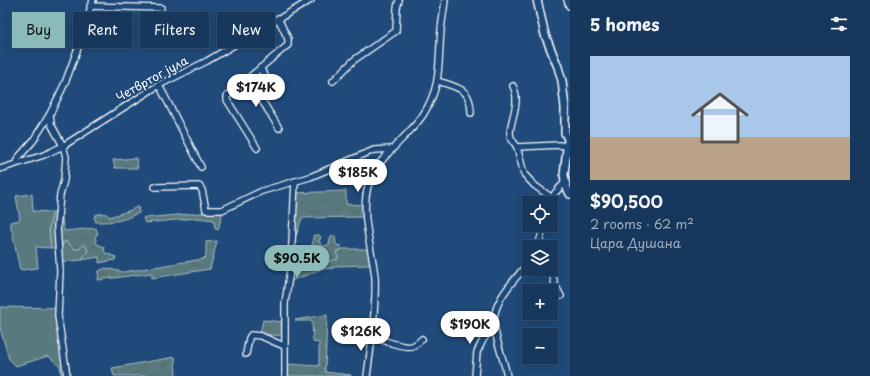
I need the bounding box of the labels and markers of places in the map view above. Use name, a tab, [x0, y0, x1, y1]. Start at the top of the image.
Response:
pin: $174K	[228, 74, 284, 108]
pin: $185K	[330, 159, 386, 193]
pin: $90.5K	[264, 245, 330, 279]
pin: $190K	[442, 311, 498, 345]
pin: $126K	[333, 318, 389, 352]

